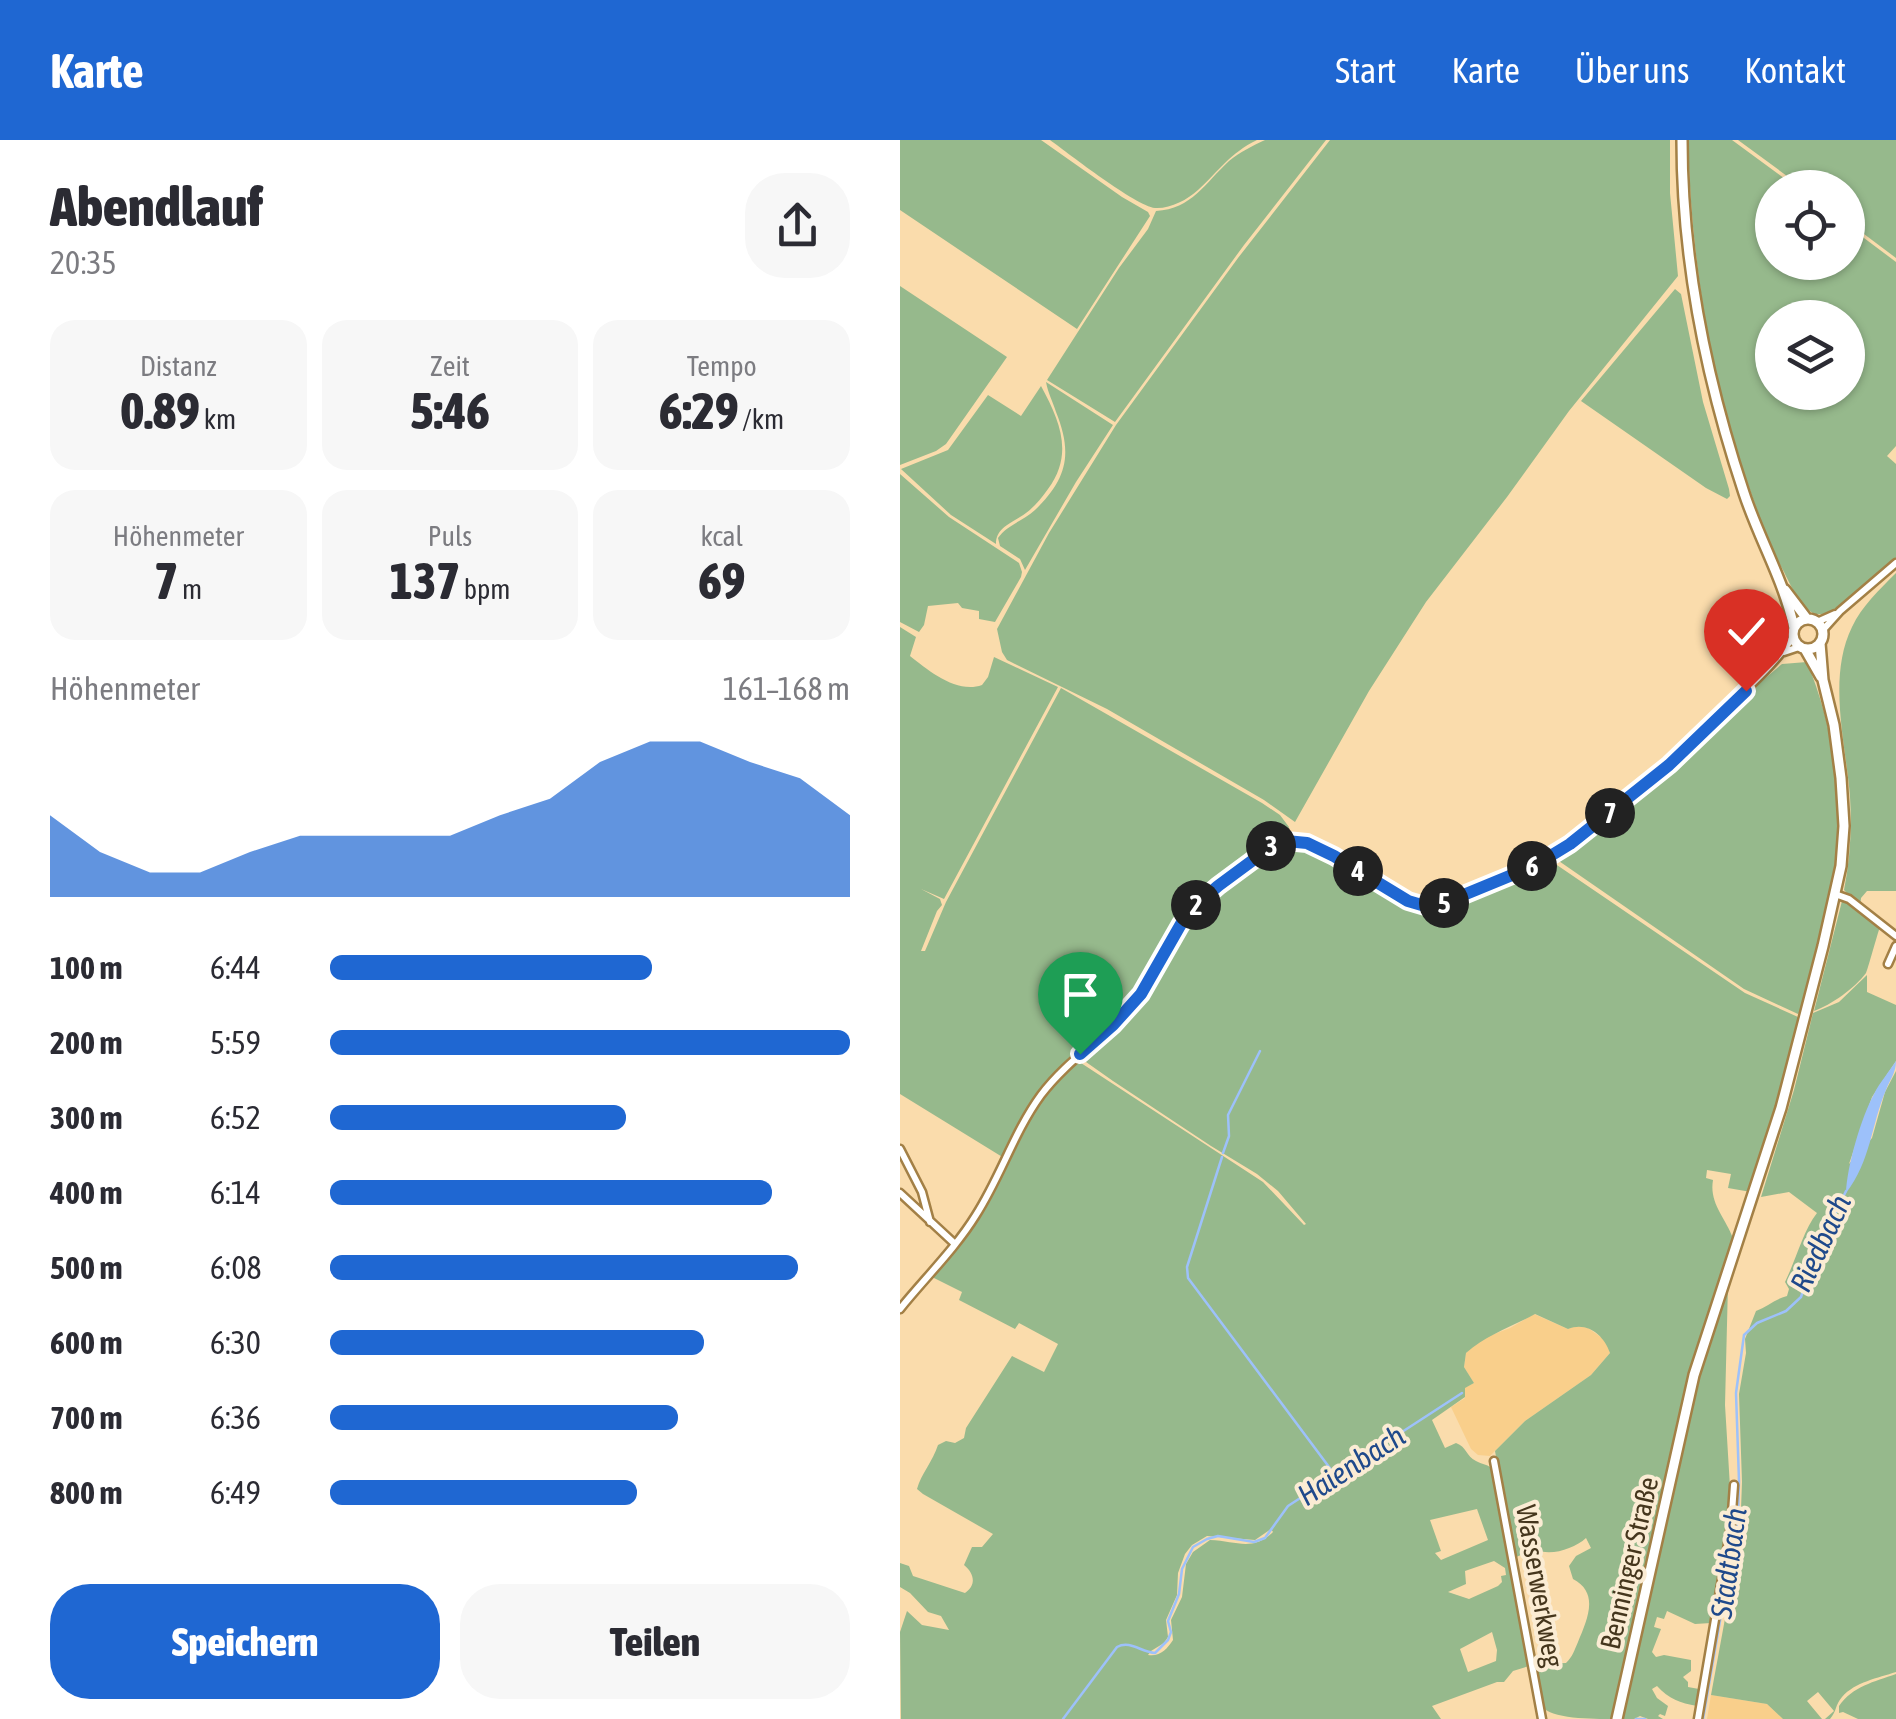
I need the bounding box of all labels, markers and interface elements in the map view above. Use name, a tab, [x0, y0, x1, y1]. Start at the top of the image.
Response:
text: Karte	[50, 43, 144, 98]
text: Start	[1335, 50, 1396, 90]
text: Karte	[1451, 50, 1520, 90]
text: Über uns	[1575, 50, 1689, 90]
text: Kontakt	[1744, 50, 1846, 90]
map controls	[1755, 170, 1865, 410]
button: locate	[1755, 170, 1865, 280]
button: share	[745, 173, 850, 278]
text: Abendlauf	[50, 175, 263, 238]
text: 20:35	[50, 244, 117, 281]
button: layers	[1755, 300, 1865, 410]
text: Distanz	[140, 350, 217, 382]
text: Zeit	[430, 350, 470, 382]
text: Tempo	[687, 350, 757, 382]
text: 0.89	[120, 382, 200, 440]
text: 5:46	[410, 382, 490, 440]
text: 6:29	[659, 382, 738, 440]
text: km	[200, 403, 236, 435]
text: /km	[738, 403, 784, 435]
text: Höhenmeter	[113, 520, 244, 552]
text: Puls	[428, 520, 472, 552]
text: kcal	[700, 520, 743, 552]
text: 7	[155, 552, 178, 610]
text: 137	[389, 552, 460, 610]
text: 69	[698, 552, 745, 610]
text: m	[178, 573, 202, 605]
text: bpm	[460, 573, 511, 605]
pin	[1704, 589, 1789, 692]
icon: check	[1719, 604, 1774, 659]
text: Höhenmeter	[50, 670, 200, 707]
text: 161–168 m	[723, 670, 850, 707]
pin: 7	[1585, 788, 1635, 838]
text: 7	[1603, 797, 1617, 829]
pin: 3	[1246, 821, 1296, 871]
text: 3	[1264, 830, 1278, 862]
pin: 6	[1507, 841, 1557, 891]
pin: 4	[1333, 846, 1383, 896]
text: 6	[1525, 850, 1539, 882]
text: 4	[1351, 855, 1365, 887]
pin: 5	[1419, 878, 1469, 928]
pin: 2	[1171, 880, 1221, 930]
text: 5	[1437, 887, 1451, 919]
text: 2	[1189, 889, 1203, 921]
text: 100 m	[50, 949, 123, 986]
text: 6:44	[210, 949, 261, 986]
pin	[1038, 952, 1123, 1055]
icon: arrive	[1053, 967, 1108, 1022]
text: 200 m	[50, 1024, 123, 1061]
text: 5:59	[210, 1024, 261, 1061]
text: 300 m	[50, 1099, 123, 1136]
text: 6:52	[210, 1099, 261, 1136]
text: 400 m	[50, 1174, 123, 1211]
text: 6:14	[210, 1174, 261, 1211]
water label: Riedbach	[1783, 1189, 1857, 1297]
text: 500 m	[50, 1249, 123, 1286]
text: 6:08	[210, 1249, 261, 1286]
text: 600 m	[50, 1324, 123, 1361]
text: 6:30	[210, 1324, 261, 1361]
text: 700 m	[50, 1399, 123, 1436]
text: 6:36	[210, 1399, 261, 1436]
water label: Haienbach	[1291, 1418, 1411, 1512]
text: 800 m	[50, 1474, 123, 1511]
text: 6:49	[210, 1474, 261, 1511]
street label: Benninger Straße	[1594, 1474, 1664, 1652]
street label: Wasserwerkweg	[1510, 1502, 1570, 1670]
water label: Stadtbach	[1703, 1505, 1753, 1622]
button: Speichern	[50, 1584, 440, 1699]
button: Teilen	[460, 1584, 850, 1699]

